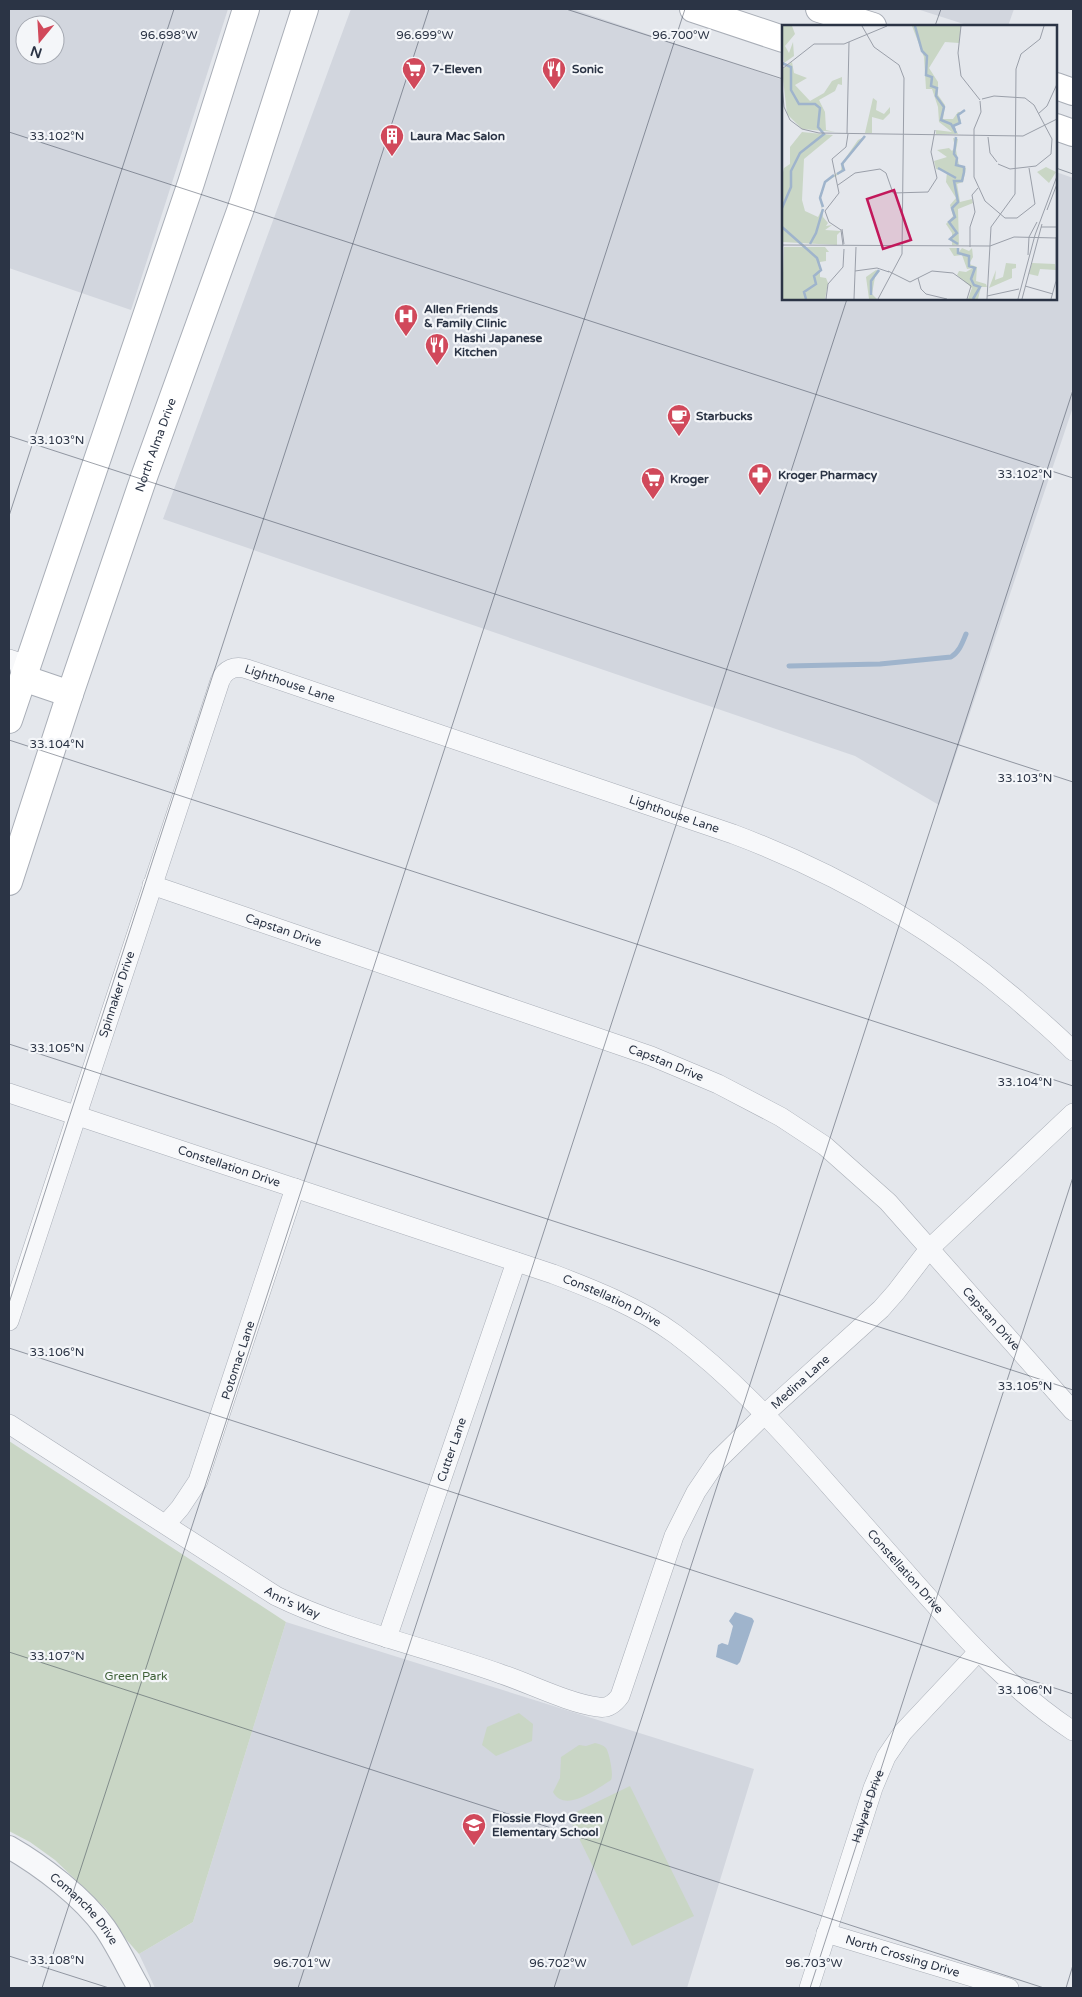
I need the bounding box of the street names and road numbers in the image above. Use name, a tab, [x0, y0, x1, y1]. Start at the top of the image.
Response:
street label: North Alma Drive	[132, 396, 179, 494]
street label: Lighthouse Lane	[243, 662, 337, 705]
street label: Lighthouse Lane	[627, 792, 722, 836]
street label: Capstan Drive	[243, 911, 324, 950]
street label: Spinnaker Drive	[96, 949, 137, 1039]
street label: Capstan Drive	[627, 1042, 706, 1084]
street label: Constellation Drive	[176, 1143, 282, 1190]
street label: Constellation Drive	[561, 1271, 664, 1330]
street label: Capstan Drive	[960, 1284, 1023, 1353]
street label: Potomac Lane	[218, 1319, 258, 1401]
street label: Medina Lane	[768, 1352, 832, 1412]
street label: Cutter Lane	[434, 1416, 469, 1484]
street label: Constellation Drive	[864, 1527, 946, 1616]
street label: Ann's Way	[262, 1583, 322, 1622]
street label: Halyard Drive	[849, 1767, 887, 1845]
street label: Comanche Drive	[47, 1870, 121, 1947]
street label: North Crossing Drive	[844, 1932, 962, 1980]

